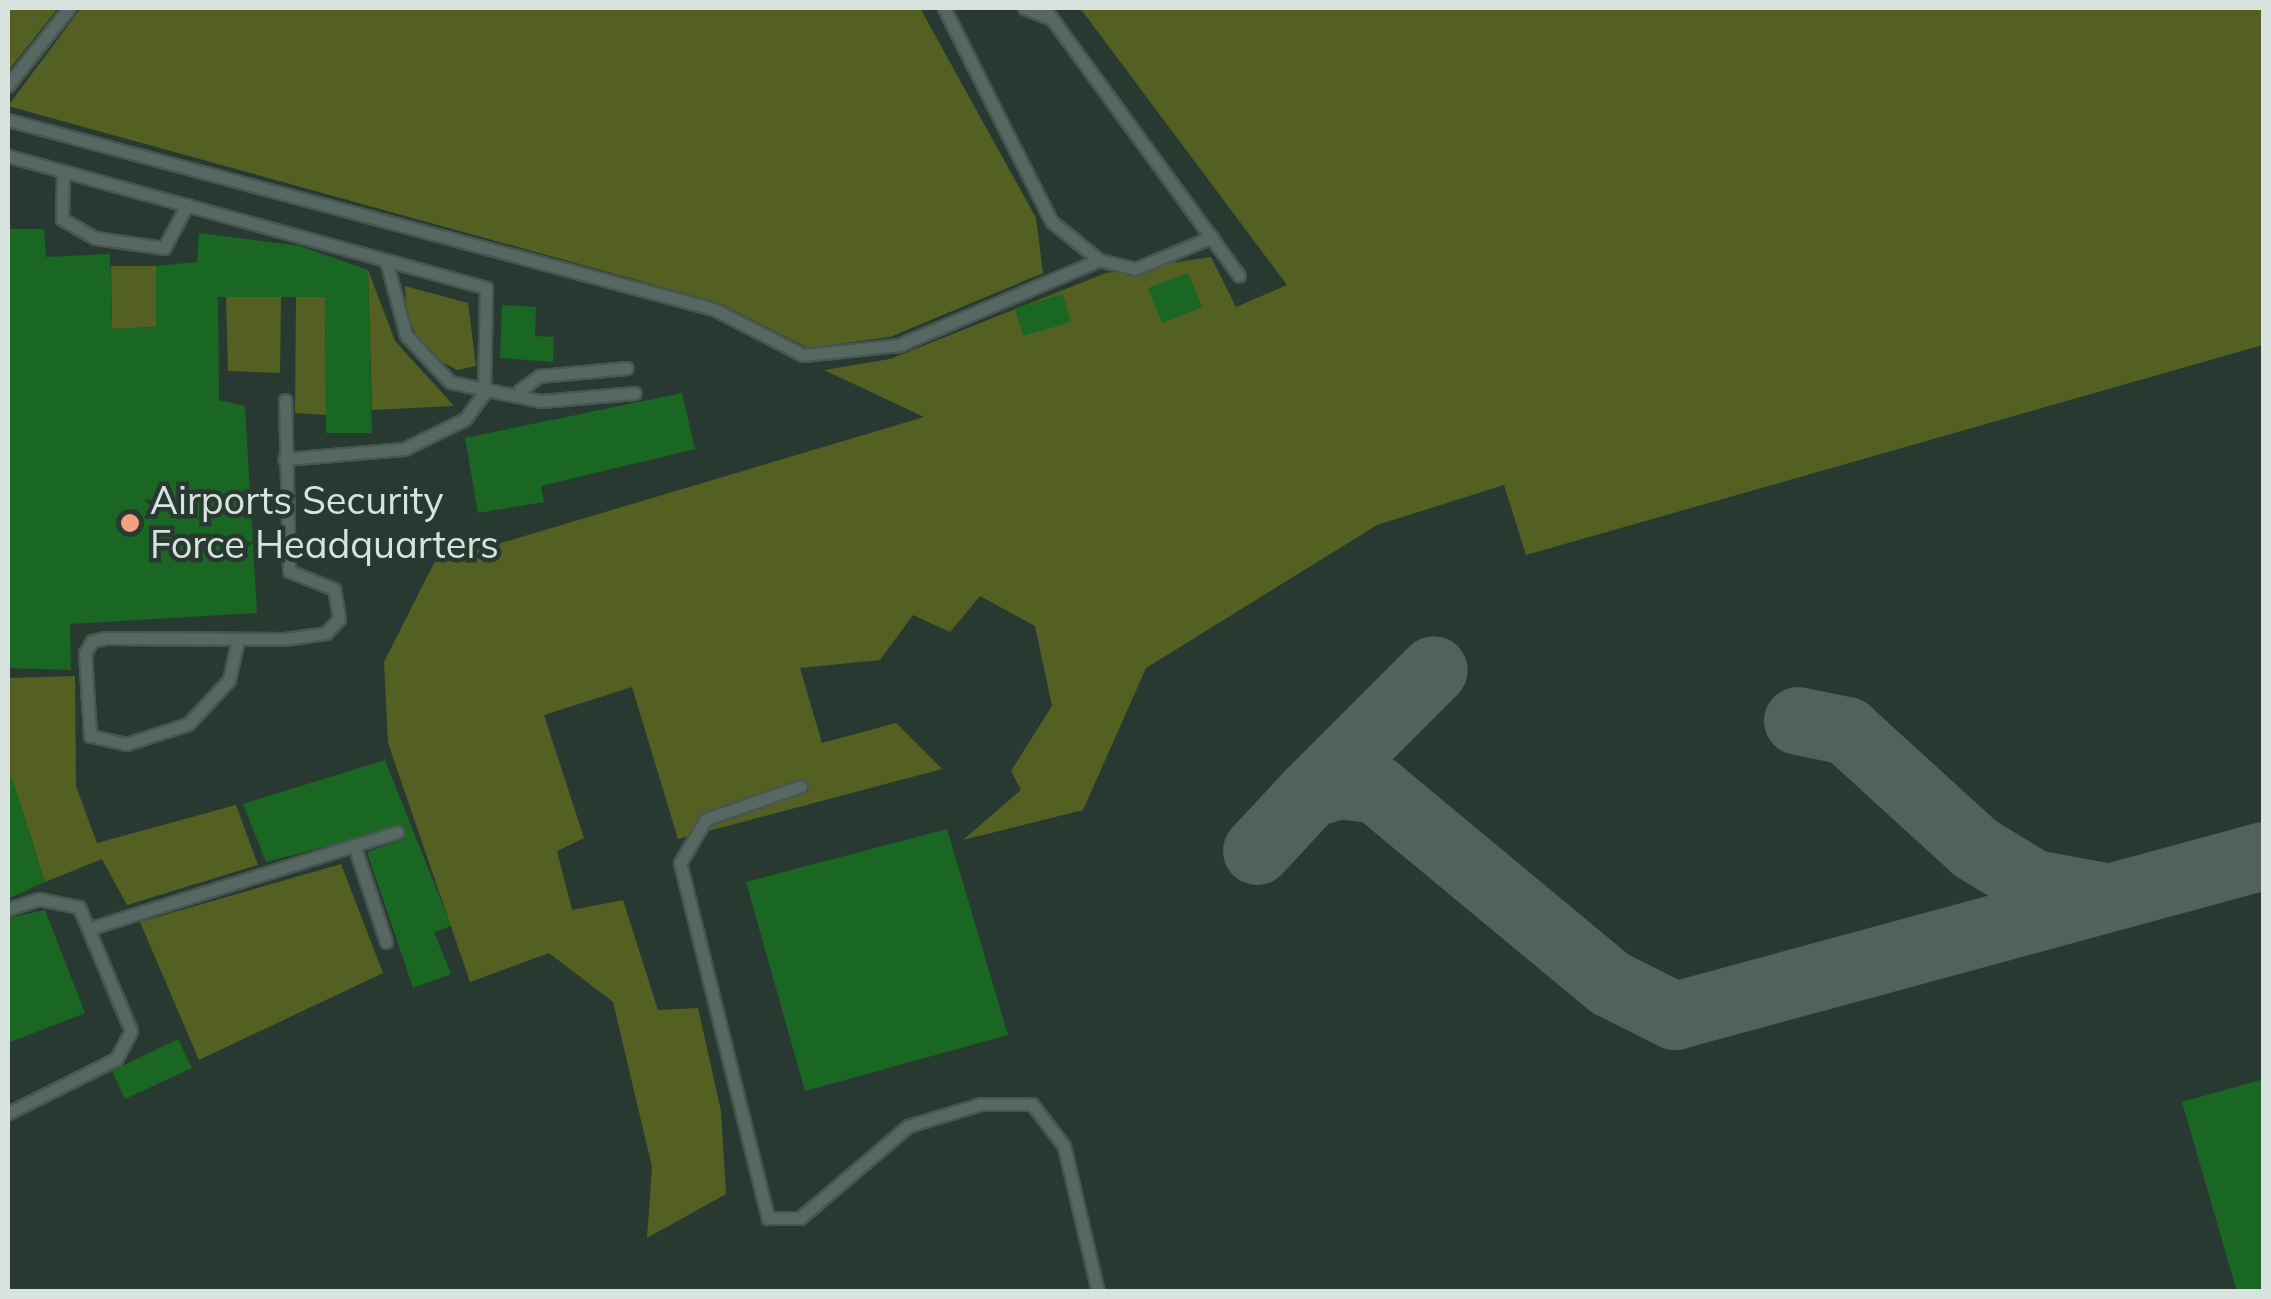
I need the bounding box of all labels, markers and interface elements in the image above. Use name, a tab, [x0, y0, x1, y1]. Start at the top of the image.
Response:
place label: Airports Security Force Headquarters	[150, 478, 499, 568]
marker: Airports Security Force Headquarters	[119, 512, 141, 534]

